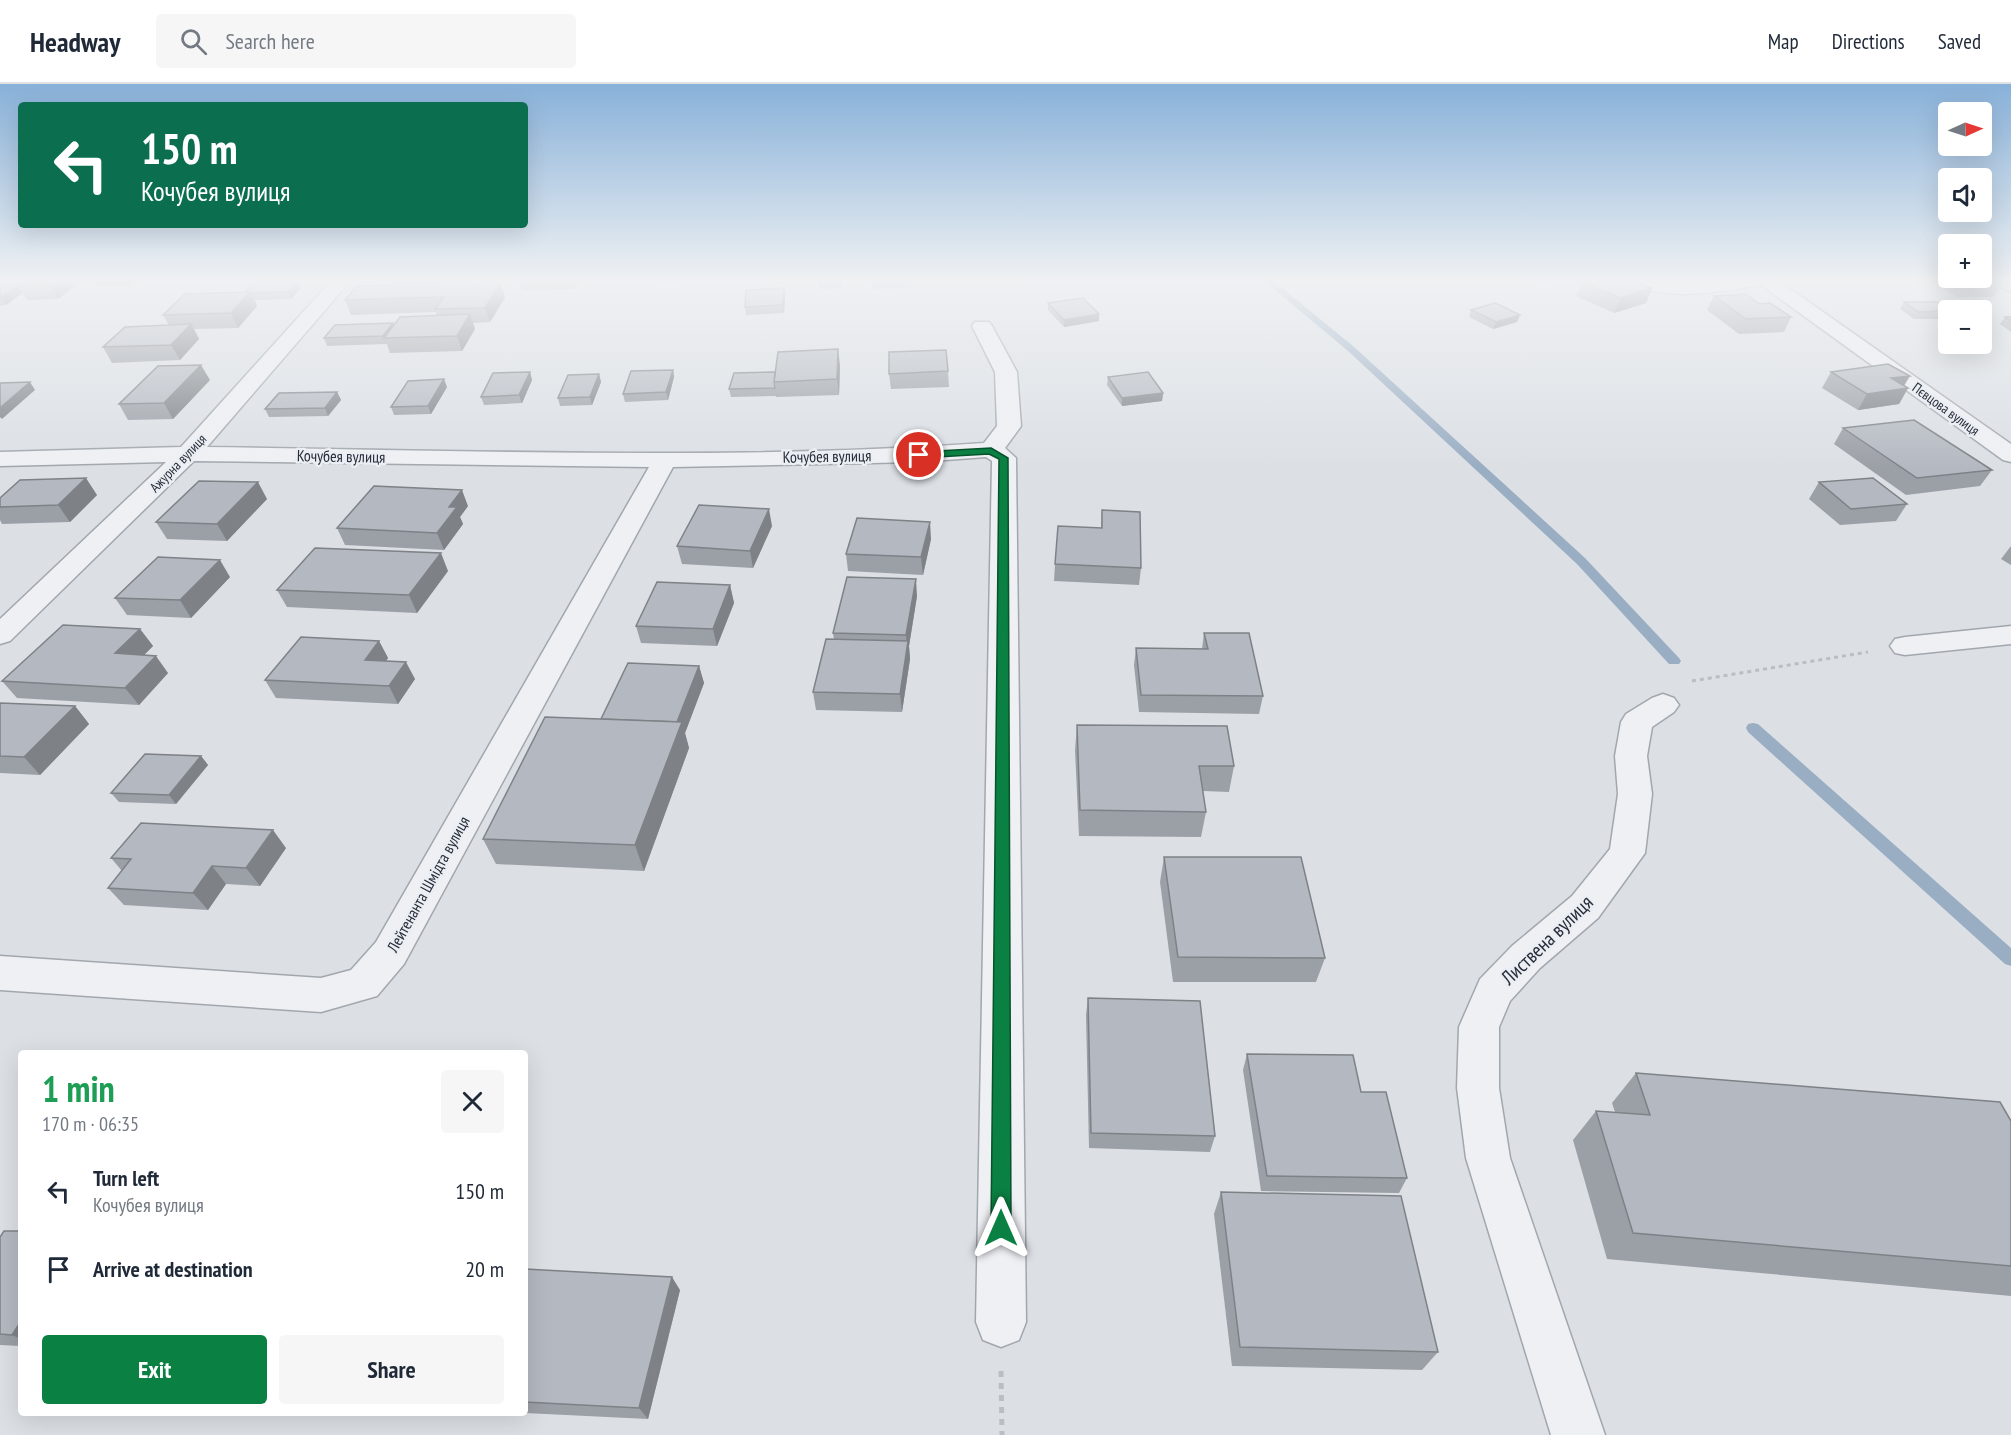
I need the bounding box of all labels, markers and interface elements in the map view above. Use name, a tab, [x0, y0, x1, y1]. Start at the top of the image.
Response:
search box	[156, 14, 576, 68]
text: Headway	[30, 23, 120, 60]
icon: search	[177, 25, 210, 58]
text: Search here	[225, 27, 315, 55]
text: Map	[1768, 28, 1799, 55]
text: Directions	[1832, 28, 1905, 55]
text: Saved	[1938, 28, 1981, 55]
north arrow	[1938, 102, 1992, 156]
map controls	[1938, 102, 1992, 354]
text: 150 m	[141, 121, 238, 176]
icon: left	[42, 126, 120, 204]
button: sound	[1938, 168, 1992, 222]
text: Кочубея вулиця	[141, 174, 290, 208]
button: +	[1938, 234, 1992, 288]
button: −	[1938, 300, 1992, 354]
street label: Пєвцова вулиця	[1909, 379, 1983, 439]
pin	[893, 429, 944, 480]
street label: Ажурна вулиця	[146, 430, 210, 496]
icon: arrive	[902, 438, 935, 471]
street label: Кочубея вулиця	[297, 445, 385, 467]
street label: Кочубея вулиця	[783, 445, 871, 467]
street label: Лейтенанта Шмідта вулиця	[382, 813, 474, 956]
street label: Листвена вулиця	[1495, 890, 1599, 991]
text: 1 min	[42, 1065, 115, 1112]
button: close	[441, 1070, 504, 1133]
text: 170 m · 06:35	[42, 1111, 139, 1137]
text: Turn left	[93, 1164, 159, 1192]
icon: left	[42, 1175, 75, 1208]
text: 150 m	[455, 1177, 504, 1205]
text: Кочубея вулиця	[93, 1192, 204, 1218]
position arrow	[969, 1196, 1033, 1260]
icon: arrive	[42, 1253, 75, 1286]
text: Arrive at destination	[93, 1255, 253, 1283]
text: 20 m	[465, 1255, 504, 1283]
button: Exit	[42, 1335, 267, 1404]
button: Share	[279, 1335, 504, 1404]

